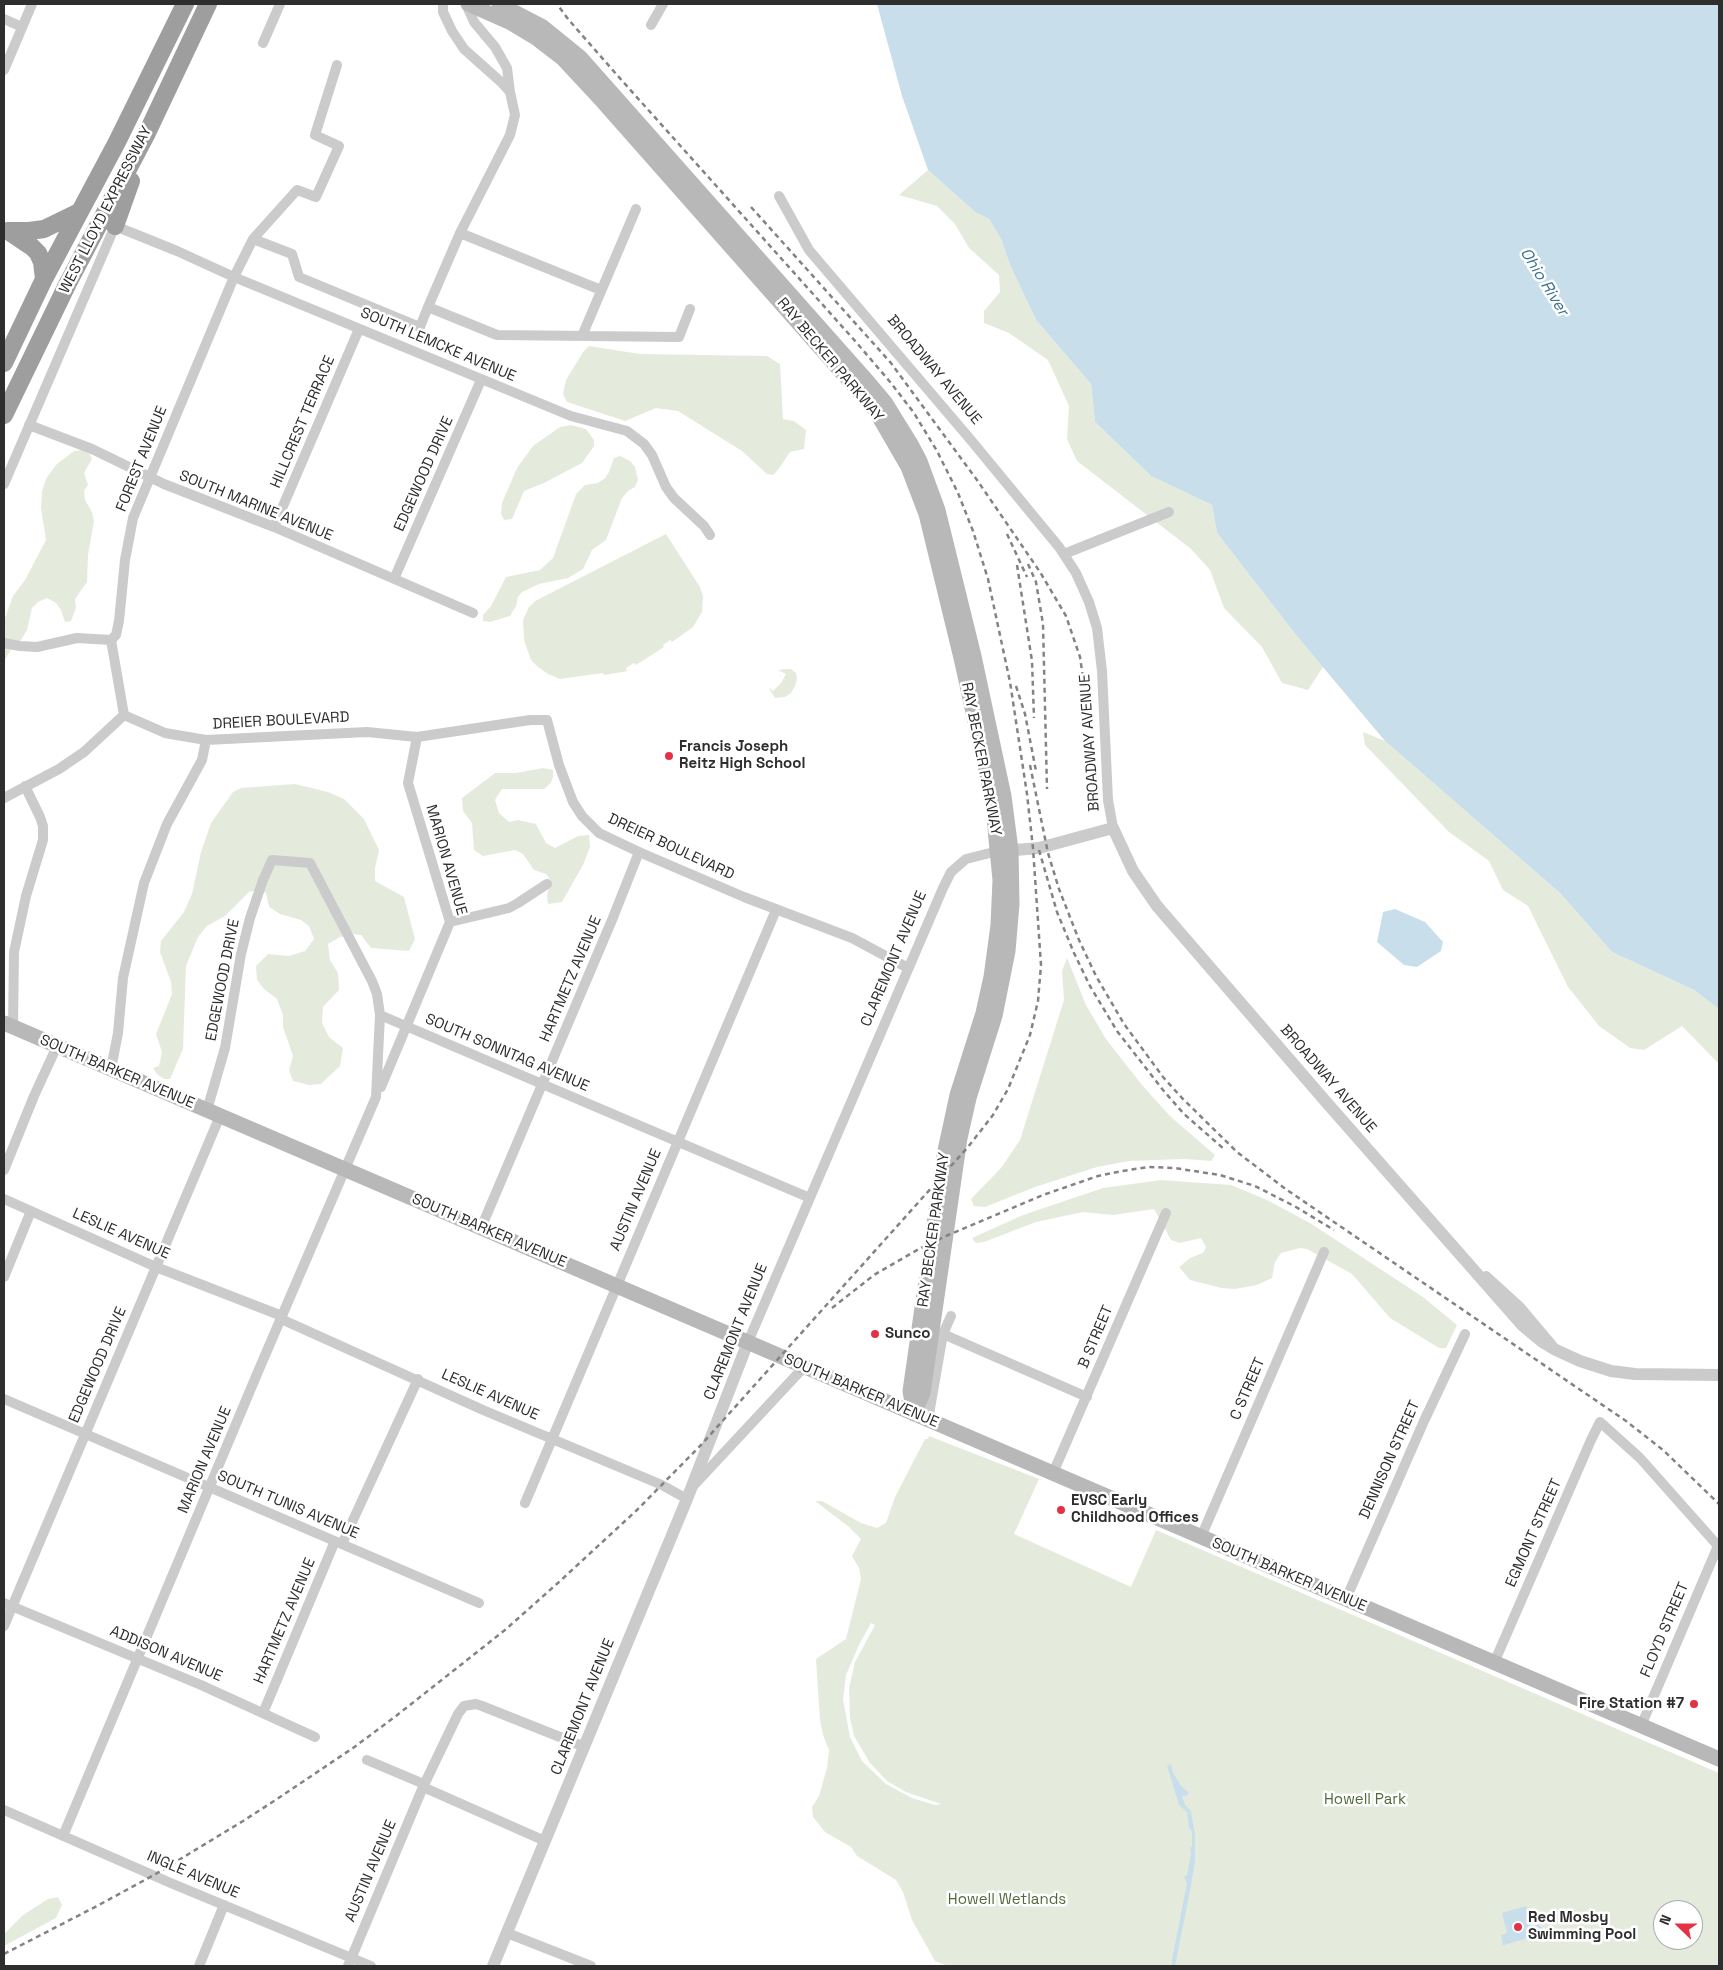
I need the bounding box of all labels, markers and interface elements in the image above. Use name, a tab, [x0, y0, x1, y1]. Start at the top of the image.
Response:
street label: WEST LLOYD EXPRESSWAY	[56, 123, 156, 297]
water label: Ohio River	[1516, 245, 1572, 319]
street label: RAY BECKER PARKWAY	[773, 294, 887, 426]
street label: SOUTH LEMCKE AVENUE	[358, 304, 518, 386]
street label: BROADWAY AVENUE	[883, 312, 985, 428]
street label: HILLCREST TERRACE	[267, 353, 339, 491]
street label: FOREST AVENUE	[113, 404, 171, 514]
street label: EDGEWOOD DRIVE	[391, 414, 457, 534]
street label: SOUTH MARINE AVENUE	[176, 467, 336, 545]
street label: BROADWAY AVENUE	[1076, 674, 1104, 812]
street label: RAY BECKER PARKWAY	[957, 681, 1005, 837]
street label: DREIER BOULEVARD	[212, 708, 350, 734]
place label: Francis Joseph Reitz High School	[679, 738, 805, 773]
marker: Francis Joseph Reitz High School	[663, 750, 675, 762]
street label: MARION AVENUE	[422, 803, 470, 917]
street label: DREIER BOULEVARD	[605, 810, 737, 884]
street label: CLAREMONT AVENUE	[857, 888, 931, 1030]
street label: HARTMETZ AVENUE	[536, 913, 606, 1045]
street label: EDGEWOOD DRIVE	[202, 917, 244, 1043]
street label: SOUTH SONNTAG AVENUE	[422, 1010, 592, 1096]
street label: BROADWAY AVENUE	[1276, 1021, 1380, 1137]
street label: SOUTH BARKER AVENUE	[37, 1031, 197, 1113]
street label: AUSTIN AVENUE	[606, 1146, 666, 1254]
street label: RAY BECKER PARKWAY	[914, 1151, 954, 1309]
street label: SOUTH BARKER AVENUE	[409, 1190, 569, 1272]
street label: LESLIE AVENUE	[69, 1204, 173, 1264]
street label: CLAREMONT AVENUE	[700, 1261, 772, 1403]
street label: B STREET	[1075, 1303, 1117, 1371]
street label: EDGEWOOD DRIVE	[65, 1304, 131, 1426]
place label: Sunco	[885, 1325, 931, 1343]
marker: Sunco	[869, 1328, 881, 1340]
street label: SOUTH BARKER AVENUE	[781, 1350, 941, 1432]
street label: C STREET	[1227, 1355, 1269, 1423]
street label: LESLIE AVENUE	[438, 1365, 542, 1425]
street label: DENNISON STREET	[1356, 1398, 1424, 1522]
street label: MARION AVENUE	[174, 1404, 236, 1516]
street label: SOUTH TUNIS AVENUE	[215, 1467, 361, 1543]
street label: EGMONT STREET	[1502, 1476, 1566, 1590]
place label: EVSC Early Childhood Offices	[1071, 1492, 1199, 1527]
marker: EVSC Early Childhood Offices	[1055, 1504, 1067, 1516]
street label: SOUTH BARKER AVENUE	[1209, 1534, 1369, 1616]
street label: HARTMETZ AVENUE	[250, 1555, 320, 1687]
street label: FLOYD STREET	[1637, 1580, 1693, 1680]
street label: ADDISON AVENUE	[107, 1622, 225, 1686]
street label: CLAREMONT AVENUE	[547, 1636, 619, 1778]
place label: Fire Station #7	[1579, 1695, 1684, 1713]
marker: Fire Station #7	[1688, 1698, 1700, 1710]
park label: Howell Park	[1324, 1791, 1406, 1809]
street label: AUSTIN AVENUE	[341, 1817, 401, 1925]
street label: INGLE AVENUE	[144, 1847, 242, 1903]
park label: Howell Wetlands	[948, 1891, 1066, 1909]
north arrow	[1653, 1900, 1703, 1950]
place label: Red Mosby Swimming Pool	[1528, 1909, 1636, 1944]
text: N	[1655, 1912, 1675, 1927]
marker: Red Mosby Swimming Pool	[1512, 1921, 1524, 1933]

